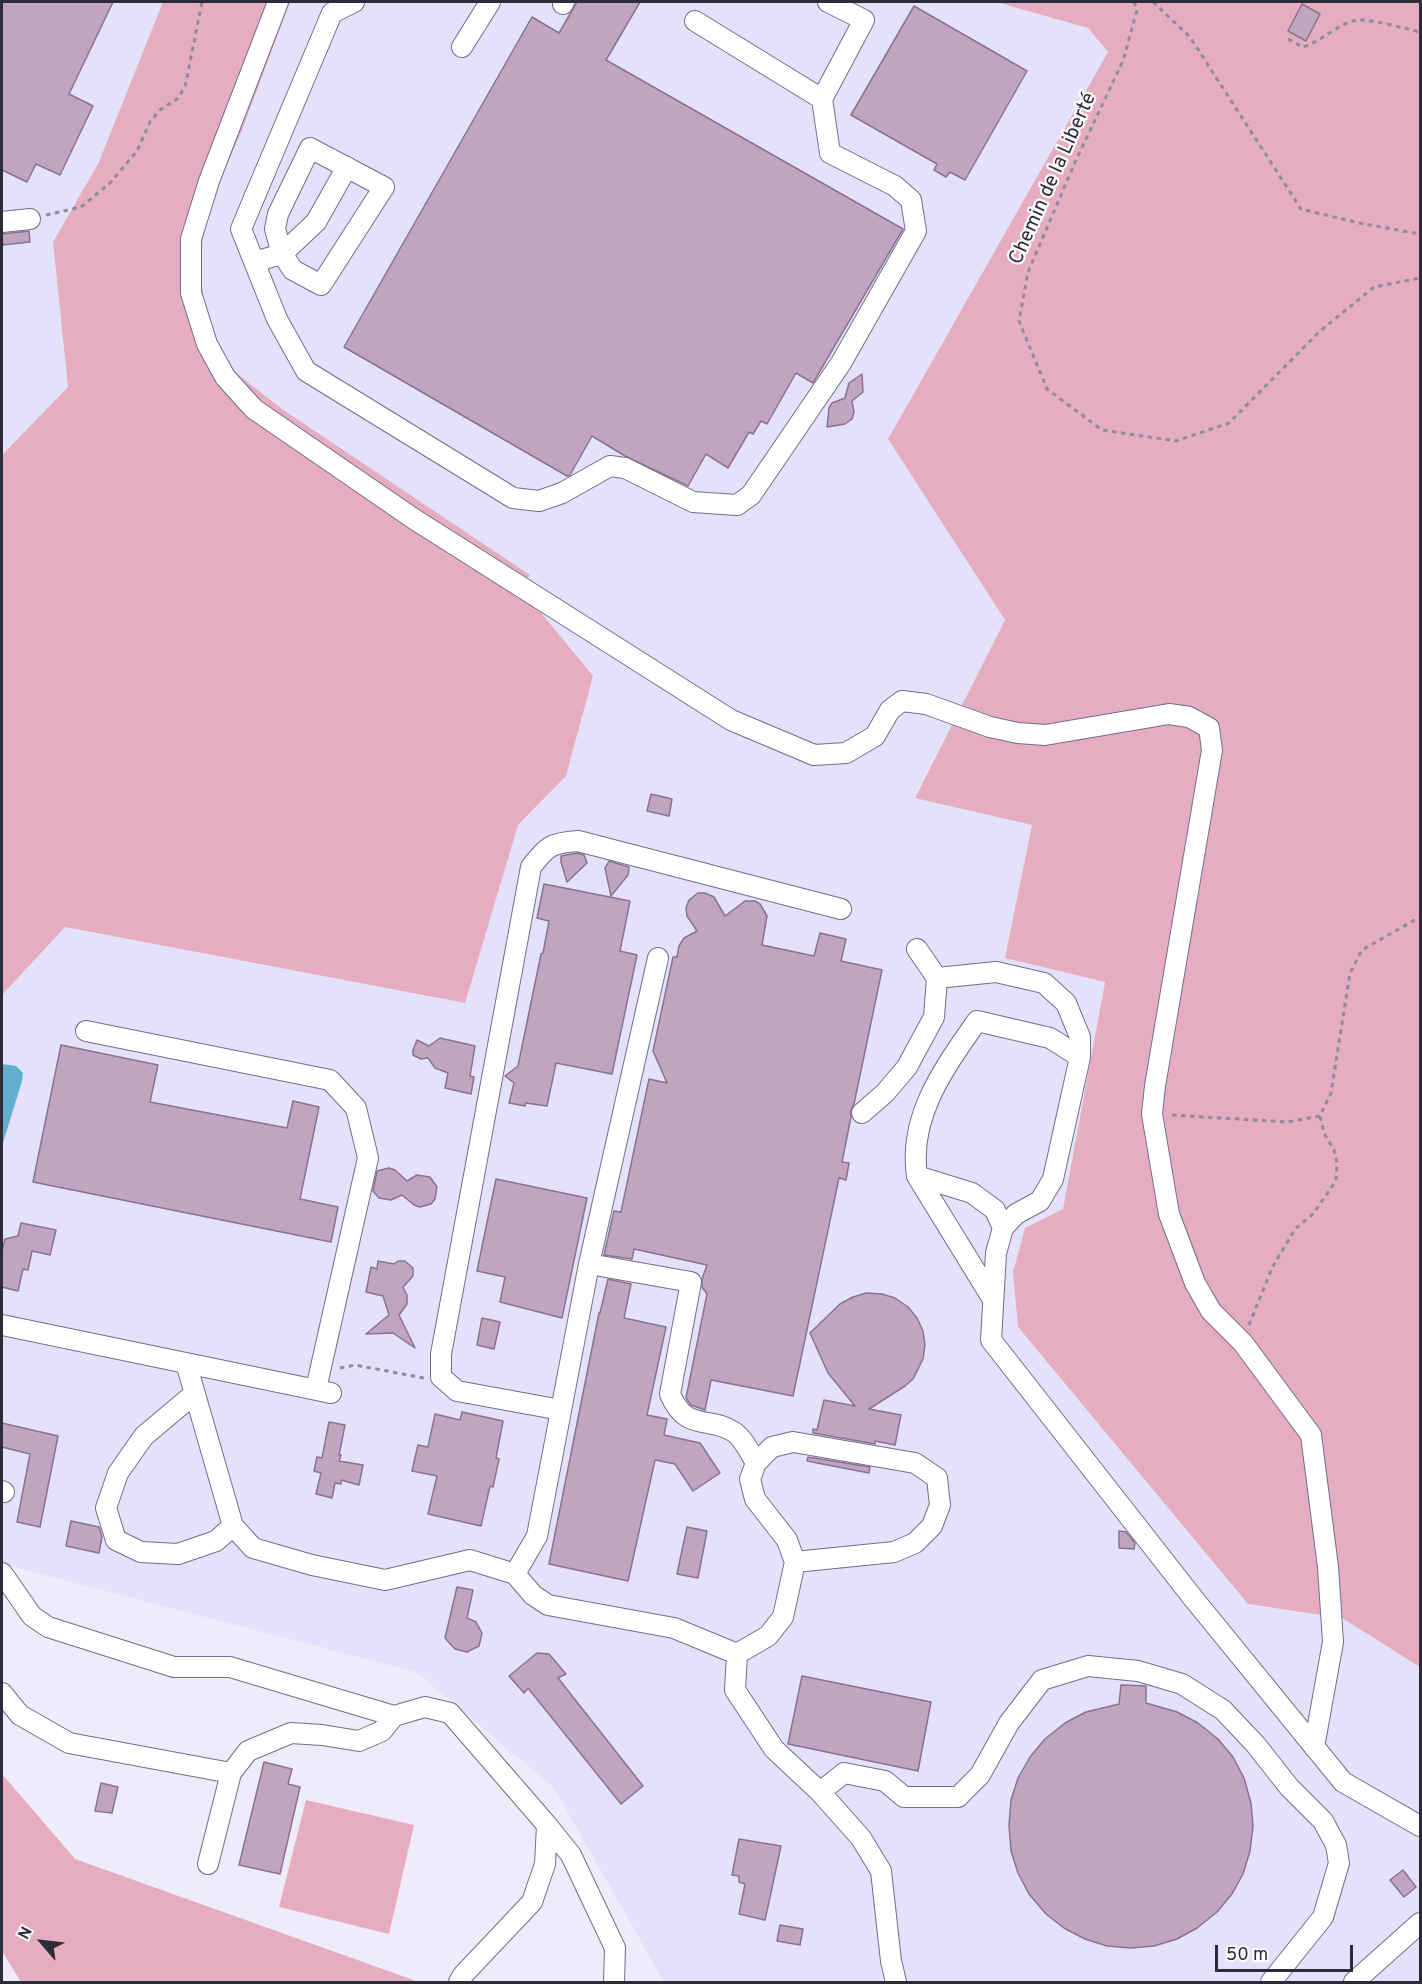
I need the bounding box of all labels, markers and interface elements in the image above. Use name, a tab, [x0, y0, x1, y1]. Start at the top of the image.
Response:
street label: Chemin de la Liberté	[1005, 89, 1103, 269]
north arrow	[12, 1912, 72, 1972]
text: N	[15, 1924, 38, 1943]
scale bar	[1218, 1933, 1356, 1971]
text: 50 m	[1226, 1944, 1268, 1967]

